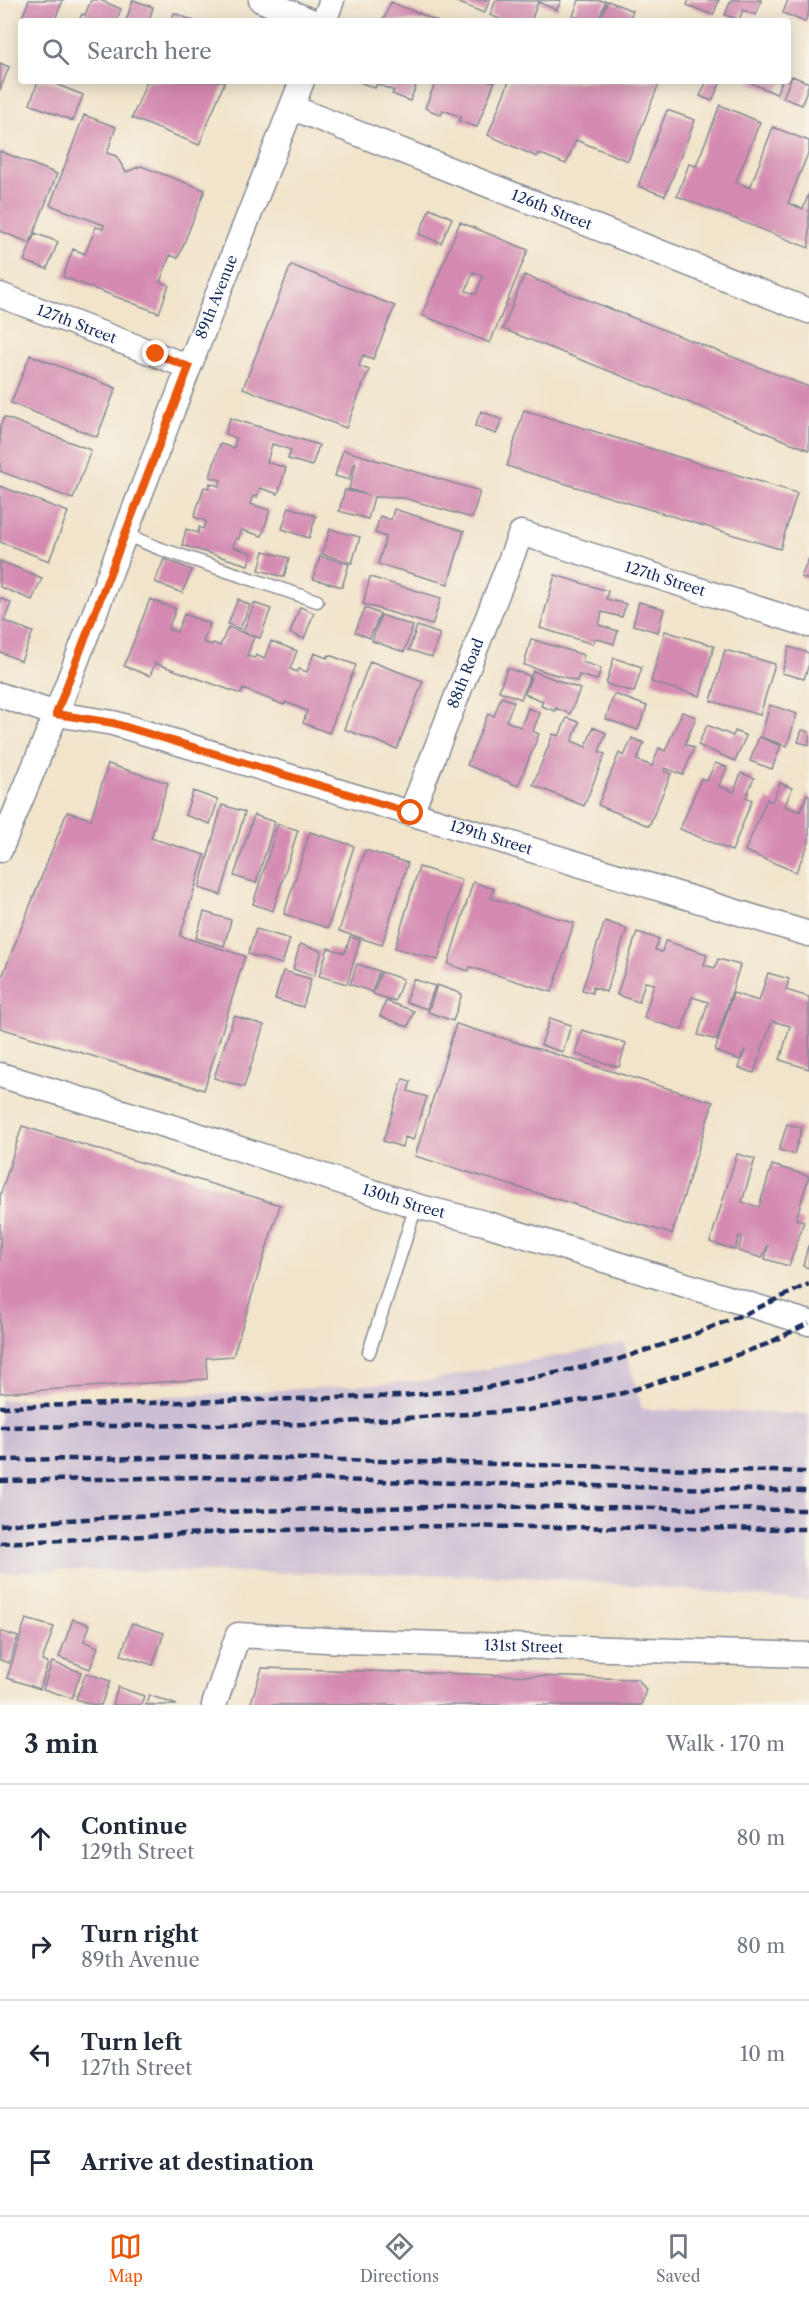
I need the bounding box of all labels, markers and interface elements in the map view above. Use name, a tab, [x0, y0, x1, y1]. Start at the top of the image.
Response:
search box	[18, 18, 791, 84]
icon: search	[39, 35, 72, 68]
text: Search here	[87, 38, 212, 65]
street label: 126th Street	[509, 185, 596, 234]
street label: 89th Avenue	[191, 252, 241, 342]
street label: 127th Street	[34, 300, 120, 348]
route end	[142, 340, 168, 366]
street label: 127th Street	[622, 557, 709, 601]
street label: 88th Road	[443, 635, 488, 711]
route start	[397, 799, 423, 825]
street label: 129th Street	[448, 816, 535, 859]
street label: 130th Street	[360, 1179, 448, 1222]
street label: 131st Street	[484, 1635, 564, 1657]
text: 3 min	[24, 1728, 98, 1760]
text: Walk · 170 m	[666, 1732, 785, 1756]
text: Continue	[81, 1813, 187, 1840]
icon: ahead	[24, 1822, 57, 1855]
text: 80 m	[737, 1826, 785, 1850]
text: 129th Street	[81, 1840, 194, 1864]
text: Turn right	[81, 1921, 199, 1948]
icon: right	[24, 1930, 57, 1963]
text: 80 m	[737, 1934, 785, 1958]
text: 89th Avenue	[81, 1948, 200, 1972]
text: Turn left	[81, 2029, 182, 2056]
icon: left	[24, 2038, 57, 2071]
text: 10 m	[740, 2042, 785, 2066]
text: 127th Street	[81, 2056, 192, 2080]
icon: arrive	[24, 2146, 57, 2179]
text: Arrive at destination	[81, 2149, 314, 2176]
tab: Map	[109, 2230, 143, 2286]
tab: Directions	[360, 2230, 439, 2286]
tab: Saved	[656, 2230, 700, 2286]

